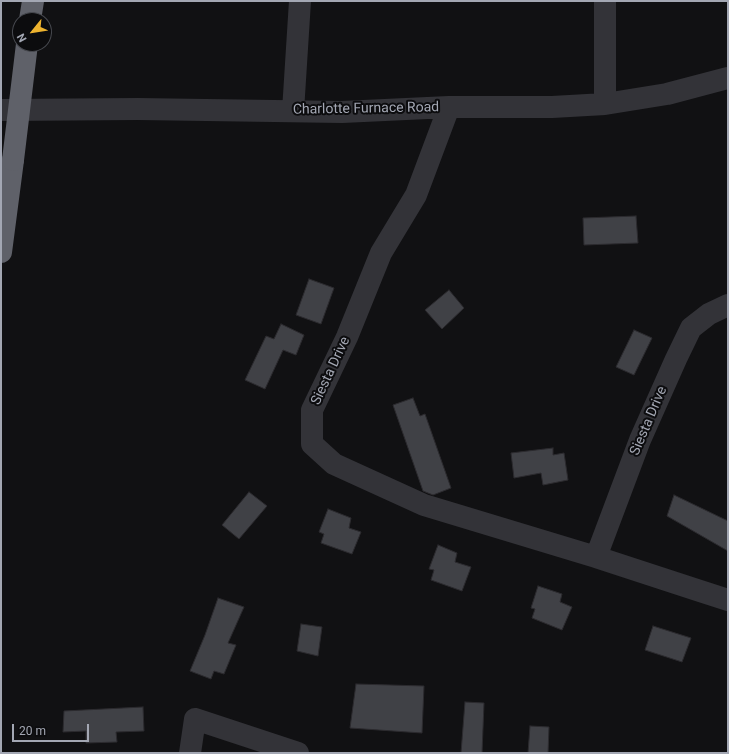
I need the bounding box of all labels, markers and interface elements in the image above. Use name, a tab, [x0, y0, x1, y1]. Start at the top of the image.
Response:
north arrow	[12, 12, 52, 52]
text: N	[14, 31, 30, 44]
street label: Charlotte Furnace Road	[293, 99, 439, 119]
street label: Siesta Drive	[308, 334, 354, 408]
street label: Siesta Drive	[627, 384, 671, 458]
scale bar	[14, 716, 91, 742]
text: 20 m	[19, 724, 46, 738]

